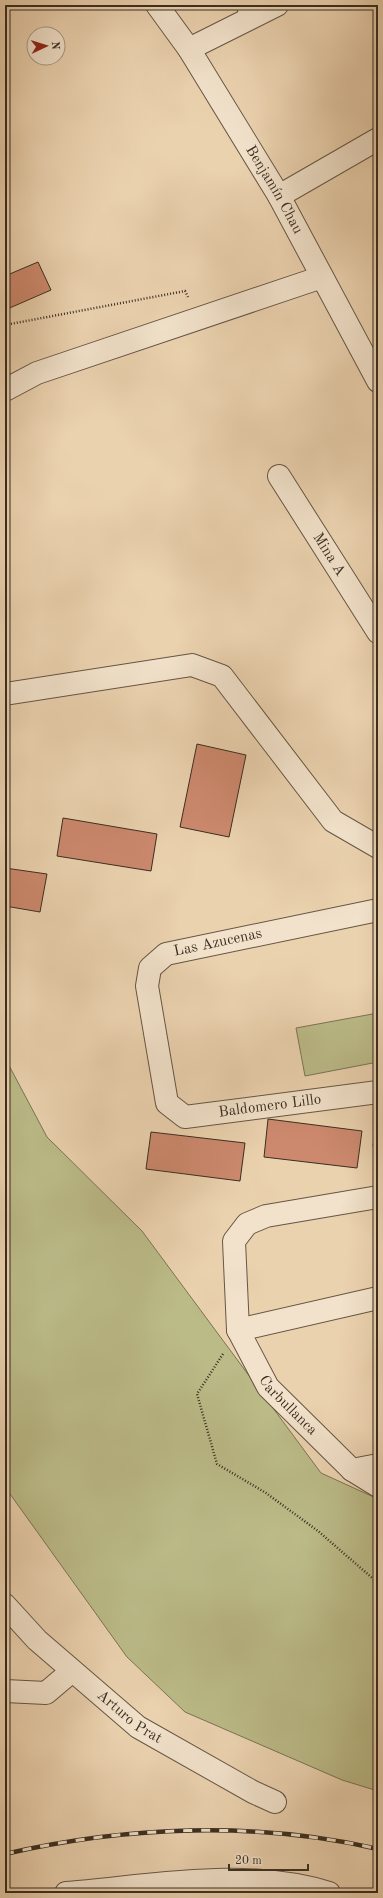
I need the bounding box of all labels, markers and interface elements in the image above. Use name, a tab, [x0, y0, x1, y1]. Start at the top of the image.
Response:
north arrow	[26, 26, 66, 66]
text: N	[49, 41, 60, 51]
street label: Benjamín Chau	[243, 143, 305, 237]
street label: Mina A	[310, 530, 348, 579]
street label: Las Azucenas	[173, 926, 263, 960]
street label: Baldomero Lillo	[217, 1092, 322, 1120]
street label: Carbullanca	[256, 1373, 320, 1439]
street label: Arturo Prat	[94, 1688, 164, 1746]
scale bar	[229, 1846, 308, 1872]
text: 20 m	[235, 1855, 262, 1867]

